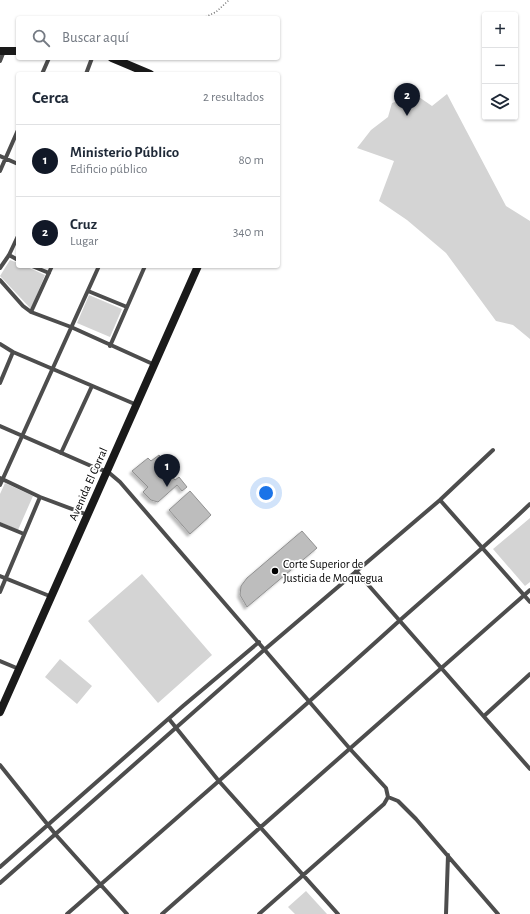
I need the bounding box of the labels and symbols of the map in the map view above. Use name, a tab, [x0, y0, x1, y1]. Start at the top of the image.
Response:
pin: 2	[394, 83, 420, 116]
street label: Avenida El Corral	[67, 446, 109, 522]
pin: 1	[154, 454, 180, 487]
your location	[256, 483, 276, 503]
place label: Corte Superior de Justicia de Moquegua	[283, 558, 383, 584]
marker: Corte Superior de Justicia de Moquegua	[270, 566, 280, 576]

